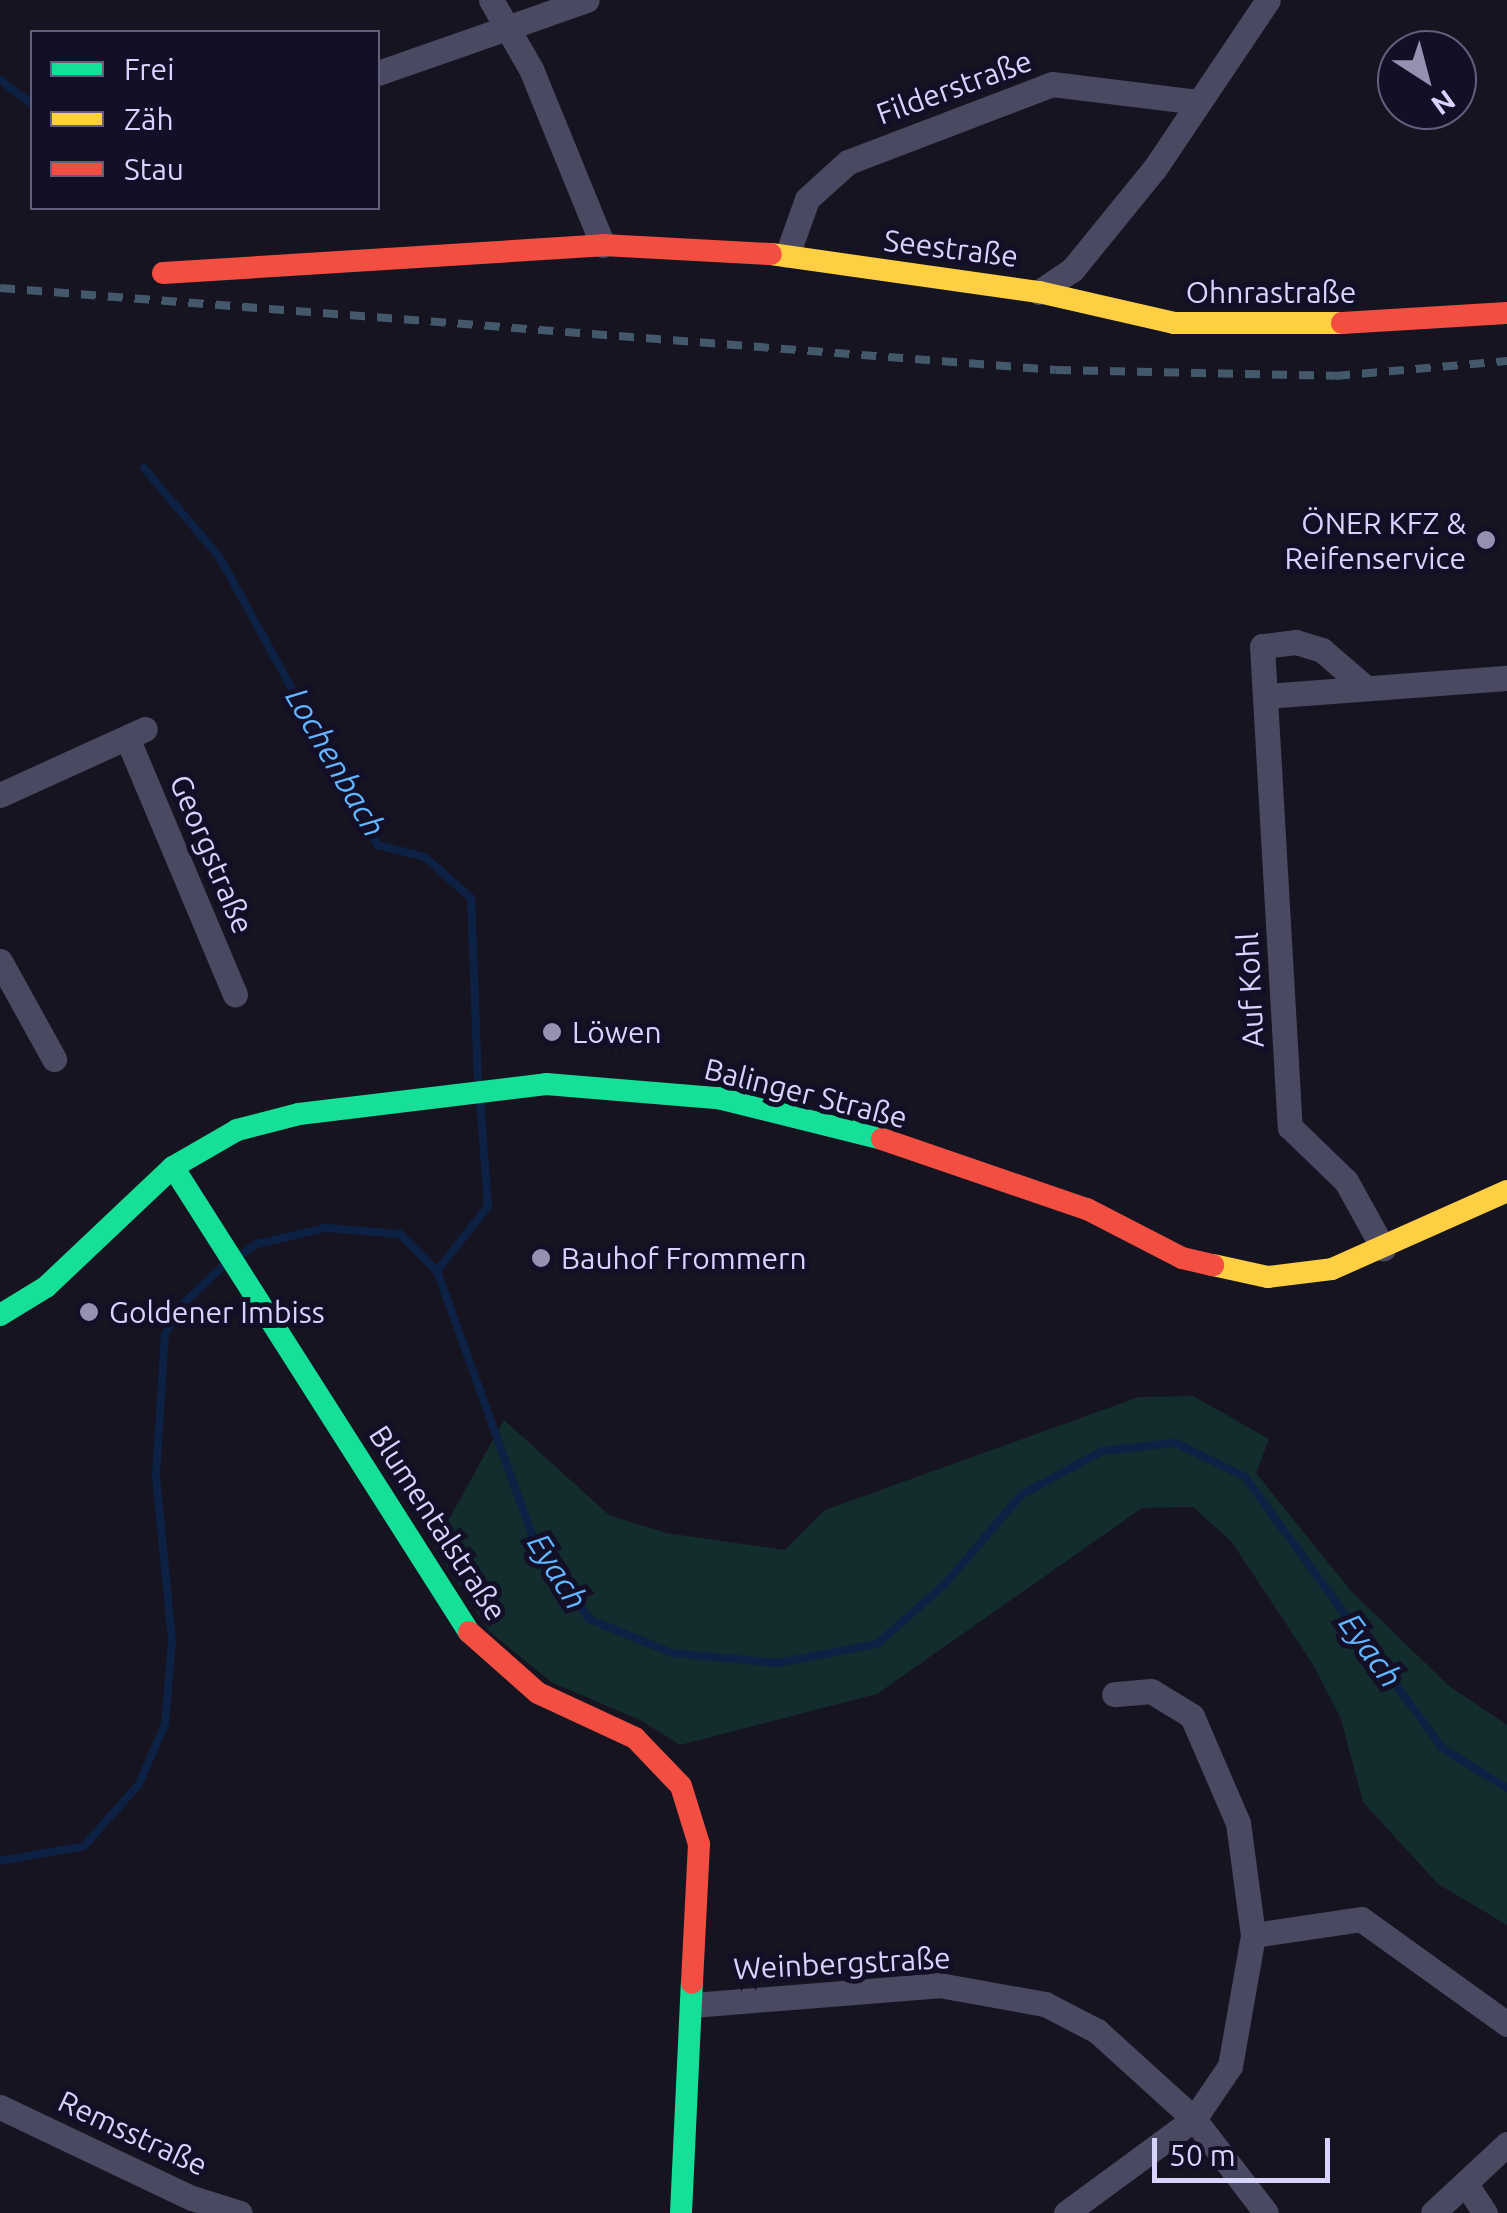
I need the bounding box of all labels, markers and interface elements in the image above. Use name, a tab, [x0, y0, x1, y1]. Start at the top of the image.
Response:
legend	[30, 30, 380, 210]
north arrow	[1377, 30, 1477, 130]
street label: Filderstraße	[871, 42, 1037, 132]
text: Frei	[124, 52, 174, 86]
text: N	[1426, 84, 1461, 122]
text: Zäh	[124, 102, 174, 136]
text: Stau	[124, 152, 184, 186]
street label: Seestraße	[882, 222, 1020, 274]
street label: Ohnrastraße	[1186, 274, 1356, 310]
place label: ÖNER KFZ & Reifenservice	[1284, 505, 1466, 576]
marker: ÖNER KFZ & Reifenservice	[1475, 529, 1497, 551]
water label: Lochenbach	[278, 681, 394, 843]
street label: Georgstraße	[162, 769, 262, 939]
street label: Auf Kohl	[1229, 931, 1271, 1049]
place label: Löwen	[572, 1014, 662, 1050]
marker: Löwen	[541, 1021, 563, 1043]
street label: Balinger Straße	[701, 1050, 911, 1136]
place label: Bauhof Frommern	[561, 1240, 807, 1276]
marker: Bauhof Frommern	[530, 1247, 552, 1269]
place label: Goldener Imbiss	[109, 1294, 325, 1330]
marker: Goldener Imbiss	[78, 1301, 100, 1323]
street label: Blumentalstraße	[362, 1419, 514, 1627]
water label: Eyach	[520, 1526, 596, 1616]
water label: Eyach	[1331, 1605, 1411, 1695]
street label: Weinbergstraße	[733, 1939, 951, 1987]
street label: Remsstraße	[53, 2083, 213, 2183]
scale bar	[1157, 2118, 1334, 2180]
text: 50 m	[1169, 2138, 1236, 2172]

